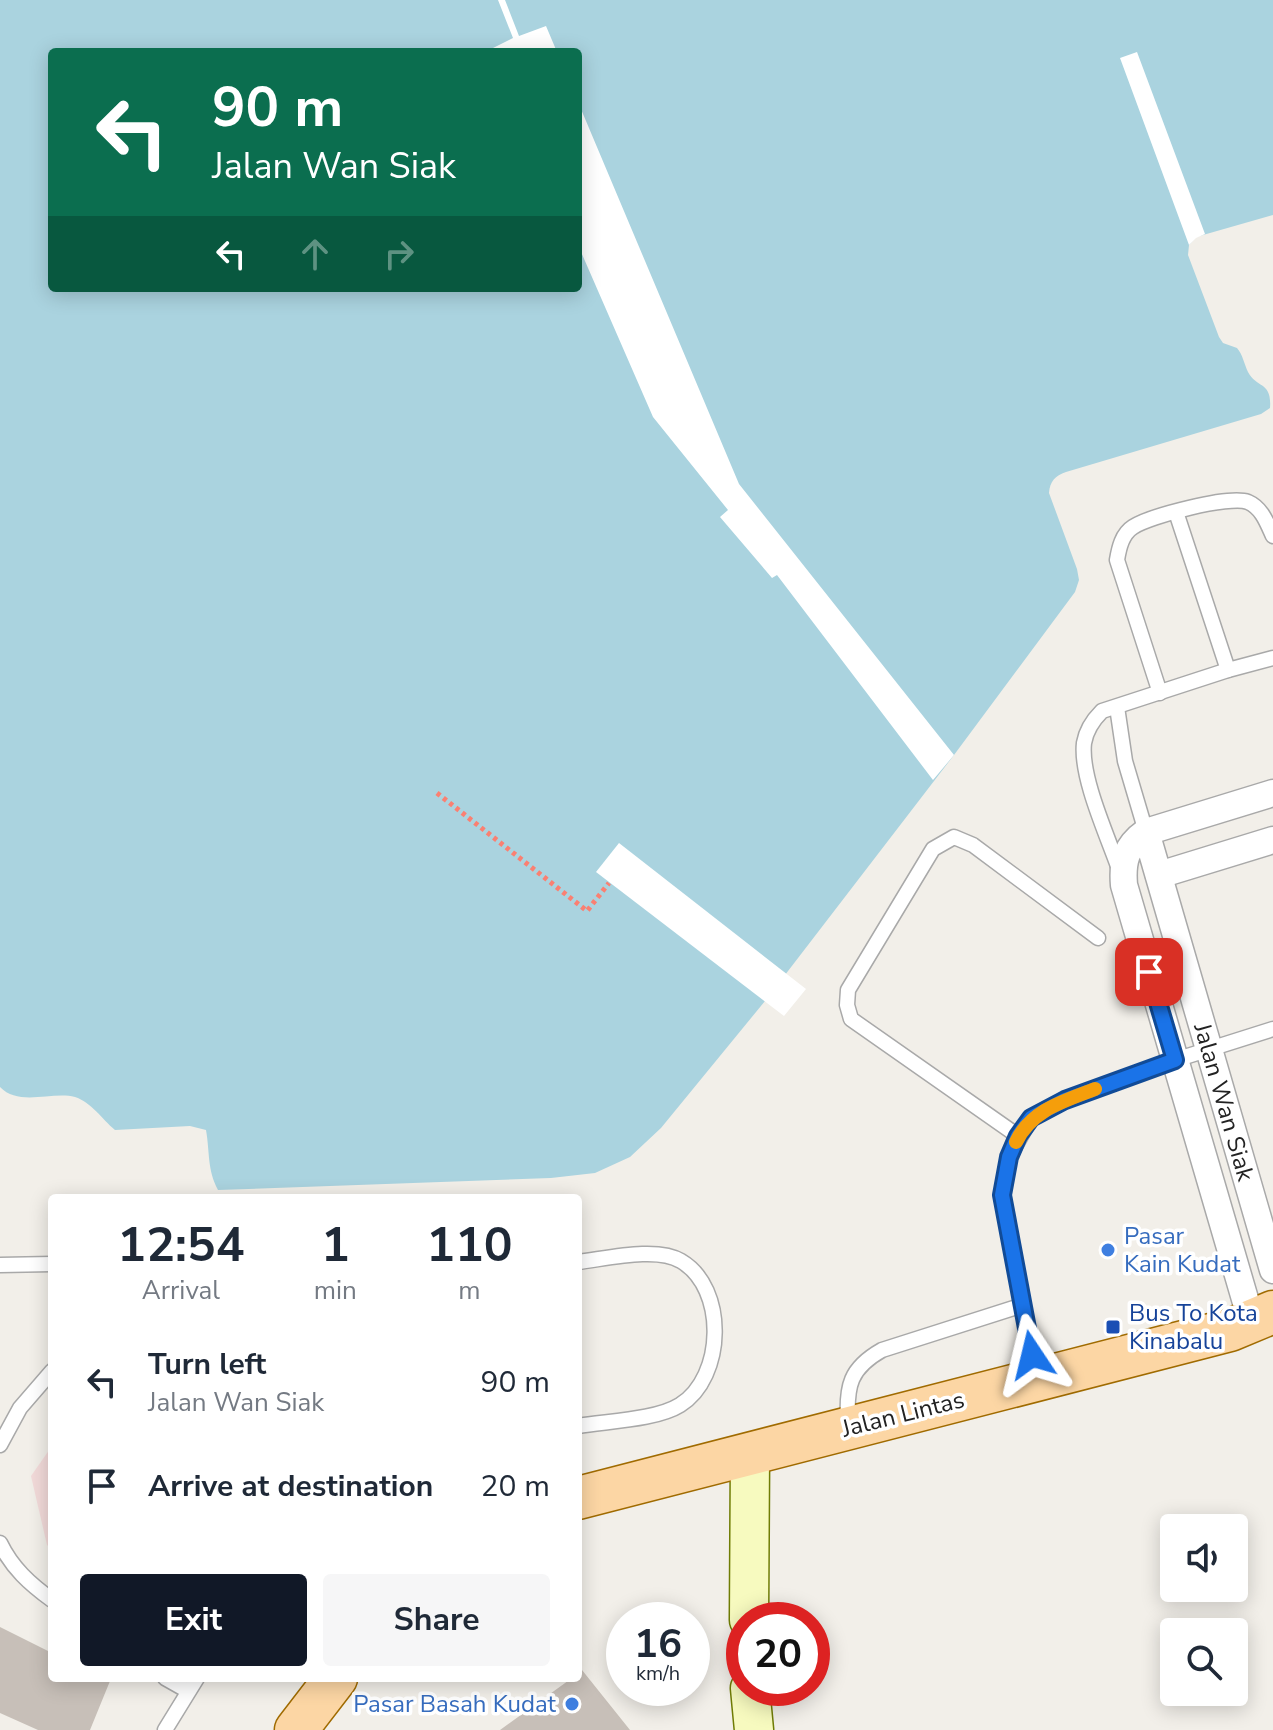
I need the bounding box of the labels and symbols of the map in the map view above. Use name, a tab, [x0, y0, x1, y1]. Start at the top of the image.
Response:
pin	[1115, 938, 1183, 1006]
street label: Jalan Wan Siak	[1186, 1018, 1262, 1186]
place label: Pasar Kain Kudat	[1124, 1220, 1241, 1280]
marker: Pasar Kain Kudat	[1099, 1241, 1117, 1259]
place label: Bus To Kota Kinabalu	[1129, 1297, 1258, 1357]
position arrow	[990, 1313, 1074, 1397]
marker: Bus To Kota Kinabalu	[1104, 1318, 1122, 1336]
street label: Jalan Lintas	[838, 1383, 968, 1445]
speed limit sign: 20	[726, 1602, 830, 1706]
place label: Pasar Basah Kudat	[353, 1688, 557, 1720]
marker: Pasar Basah Kudat	[563, 1695, 581, 1713]

